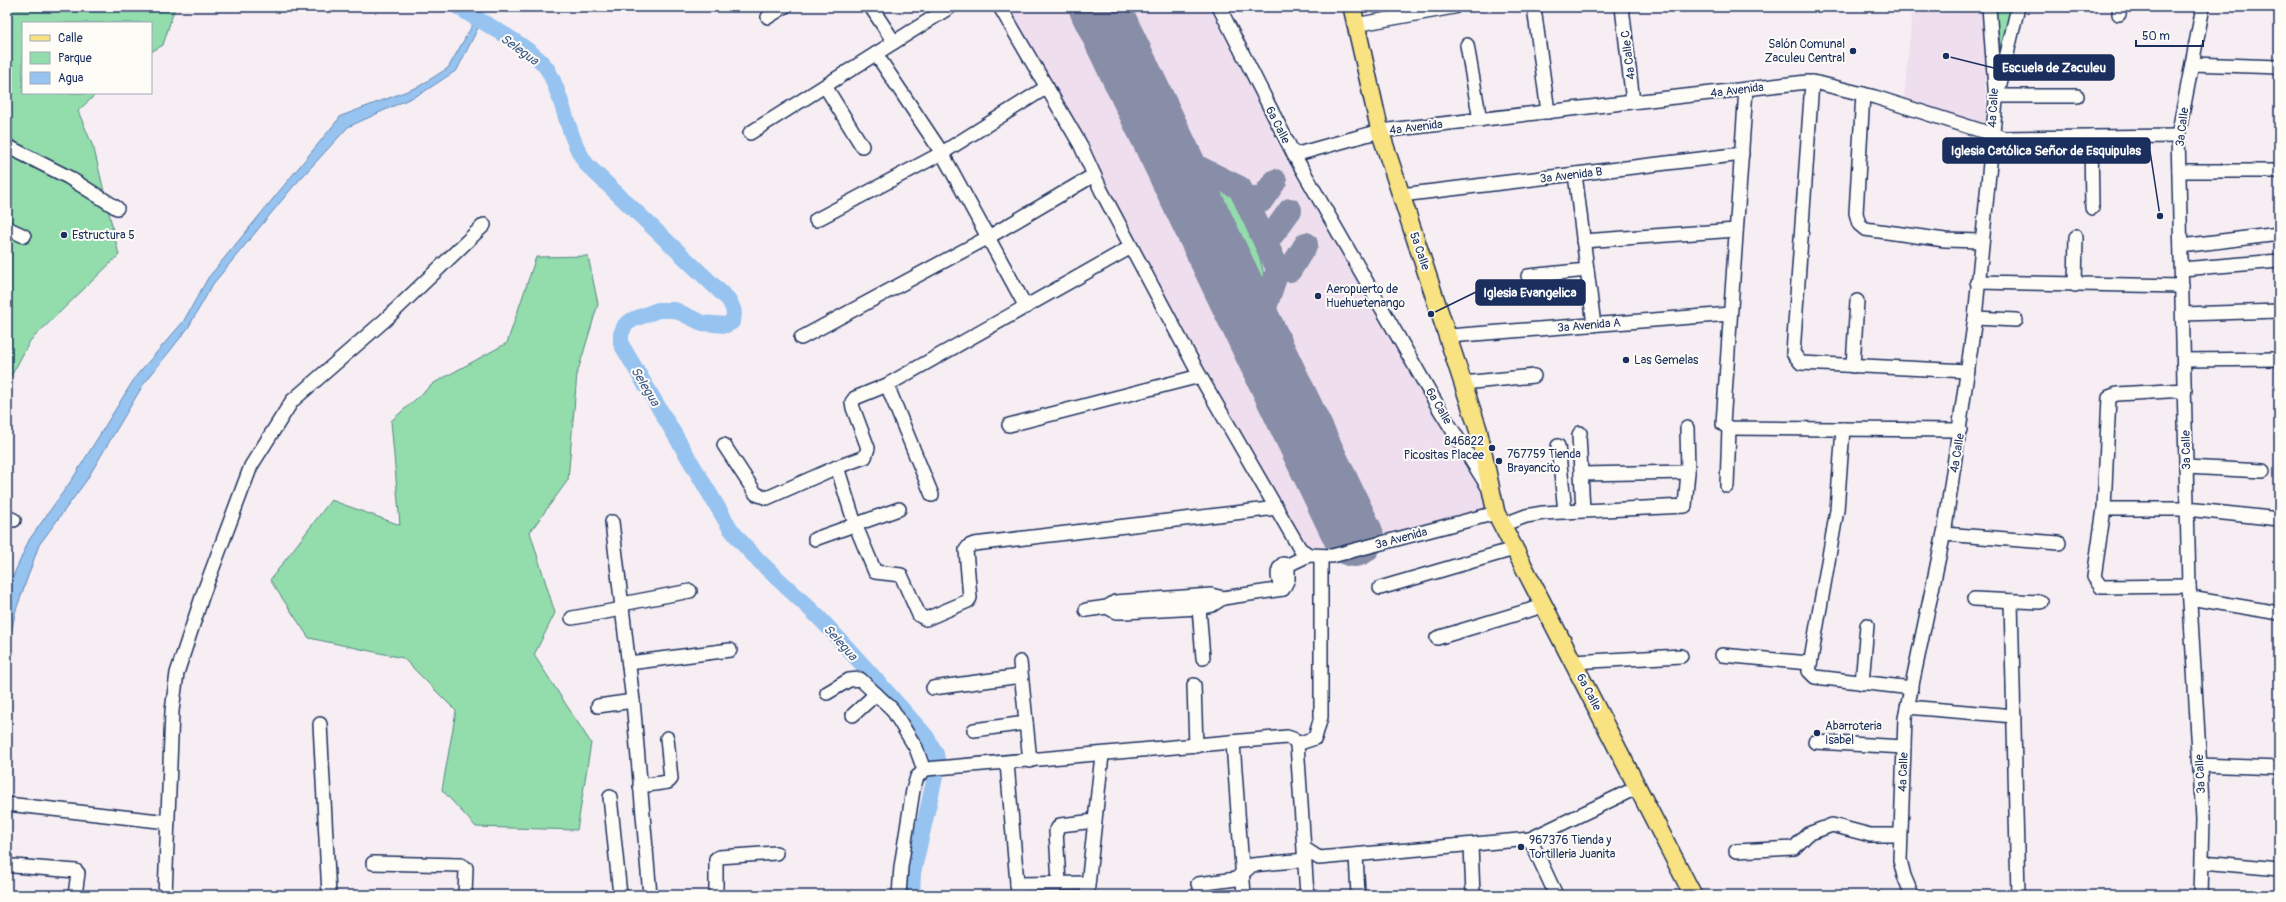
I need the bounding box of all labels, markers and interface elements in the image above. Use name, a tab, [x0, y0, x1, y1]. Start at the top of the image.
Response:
legend	[22, 22, 152, 94]
scale bar	[2136, 22, 2203, 48]
street label: 4a Calle C	[1618, 29, 1639, 81]
text: 50 m	[2142, 29, 2170, 44]
text: Calle	[58, 31, 83, 46]
water label: Selegua	[497, 31, 542, 69]
place label: Salón Comunal Zaculeu Central	[1764, 37, 1845, 66]
marker: Salón Comunal Zaculeu Central	[1848, 46, 1858, 56]
text: Parque	[58, 51, 92, 66]
callout: Escuela de Zaculeu	[1994, 55, 2114, 80]
text: Escuela de Zaculeu	[2002, 60, 2106, 76]
text: Agua	[58, 71, 84, 86]
street label: 4a Avenida	[1710, 80, 1765, 101]
street label: 4a Calle	[1985, 88, 2002, 128]
street label: 6a Calle	[1262, 104, 1293, 146]
street label: 3a Calle	[2173, 106, 2192, 148]
street label: 4a Avenida	[1389, 117, 1444, 138]
callout: Iglesia Católica Señor de Esquipulas	[1943, 138, 2150, 163]
text: Iglesia Católica Señor de Esquipulas	[1951, 143, 2141, 159]
street label: 3a Avenida B	[1539, 164, 1603, 187]
place label: Estructura 5	[72, 228, 135, 243]
marker: Estructura 5	[59, 230, 69, 240]
street label: 5a Calle	[1406, 230, 1433, 272]
callout: Iglesia Evangelica	[1476, 280, 1585, 305]
place label: Aeropuerto de Huehuetenango	[1326, 282, 1405, 311]
text: Iglesia Evangelica	[1483, 285, 1577, 301]
marker: Aeropuerto de Huehuetenango	[1313, 291, 1323, 301]
street label: 3a Avenida A	[1557, 315, 1622, 336]
place label: Las Gemelas	[1634, 353, 1699, 368]
marker: Las Gemelas	[1621, 355, 1631, 365]
water label: Selegua	[627, 364, 663, 410]
street label: 6a Calle	[1422, 385, 1455, 427]
street label: 3a Calle	[2179, 430, 2194, 470]
street label: 4a Calle	[1947, 432, 1968, 474]
place label: 846822 Picositas Placee	[1404, 434, 1484, 463]
marker: 846822 Picositas Placee	[1487, 443, 1497, 453]
place label: 767759 Tienda Brayancito	[1507, 447, 1581, 476]
marker: 767759 Tienda Brayancito	[1494, 456, 1504, 466]
street label: 3a Avenida	[1373, 524, 1429, 553]
water label: Selegua	[820, 621, 861, 665]
street label: 6a Calle	[1573, 671, 1605, 713]
place label: Abarroteria Isabel	[1825, 719, 1882, 748]
marker: Abarroteria Isabel	[1812, 728, 1822, 738]
street label: 4a Calle	[1895, 752, 1912, 792]
street label: 3a Calle	[2192, 754, 2209, 794]
place label: 967376 Tienda y Tortilleria Juanita	[1529, 833, 1616, 862]
marker: 967376 Tienda y Tortilleria Juanita	[1516, 842, 1526, 852]

